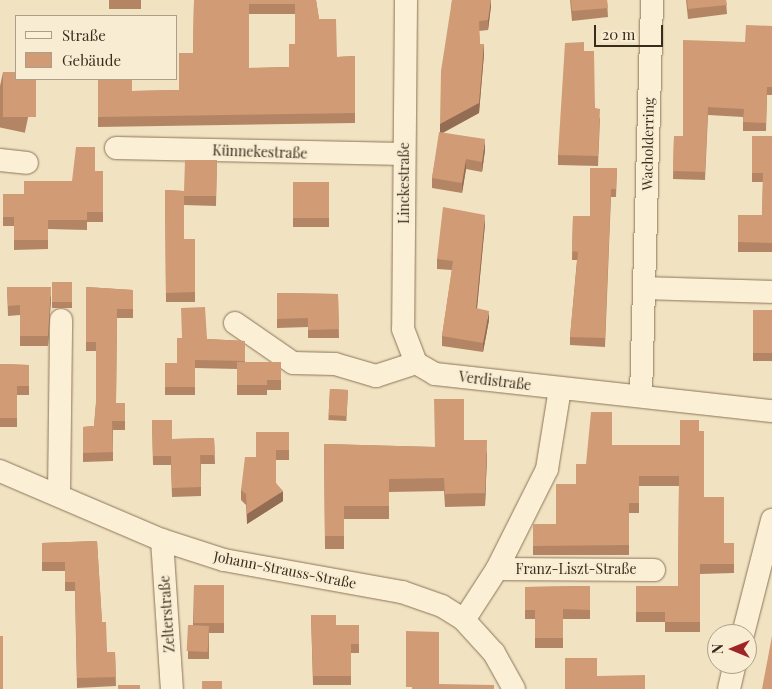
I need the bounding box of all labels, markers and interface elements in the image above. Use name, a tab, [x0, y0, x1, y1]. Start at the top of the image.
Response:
legend	[15, 15, 178, 80]
scale bar	[597, 15, 666, 47]
text: 20 m	[602, 24, 635, 44]
text: Straße	[62, 25, 106, 45]
text: Gebäude	[62, 50, 121, 70]
street label: Wacholderring	[639, 97, 657, 191]
street label: Künnekestraße	[212, 142, 308, 162]
street label: Linckestraße	[396, 142, 412, 224]
street label: Verdistraße	[458, 368, 532, 394]
street label: Johann-Strauss-Straße	[212, 548, 358, 592]
street label: Franz-Liszt-Straße	[515, 561, 637, 577]
street label: Zelterstraße	[156, 575, 178, 653]
north arrow	[707, 624, 757, 674]
text: N	[708, 644, 727, 654]

